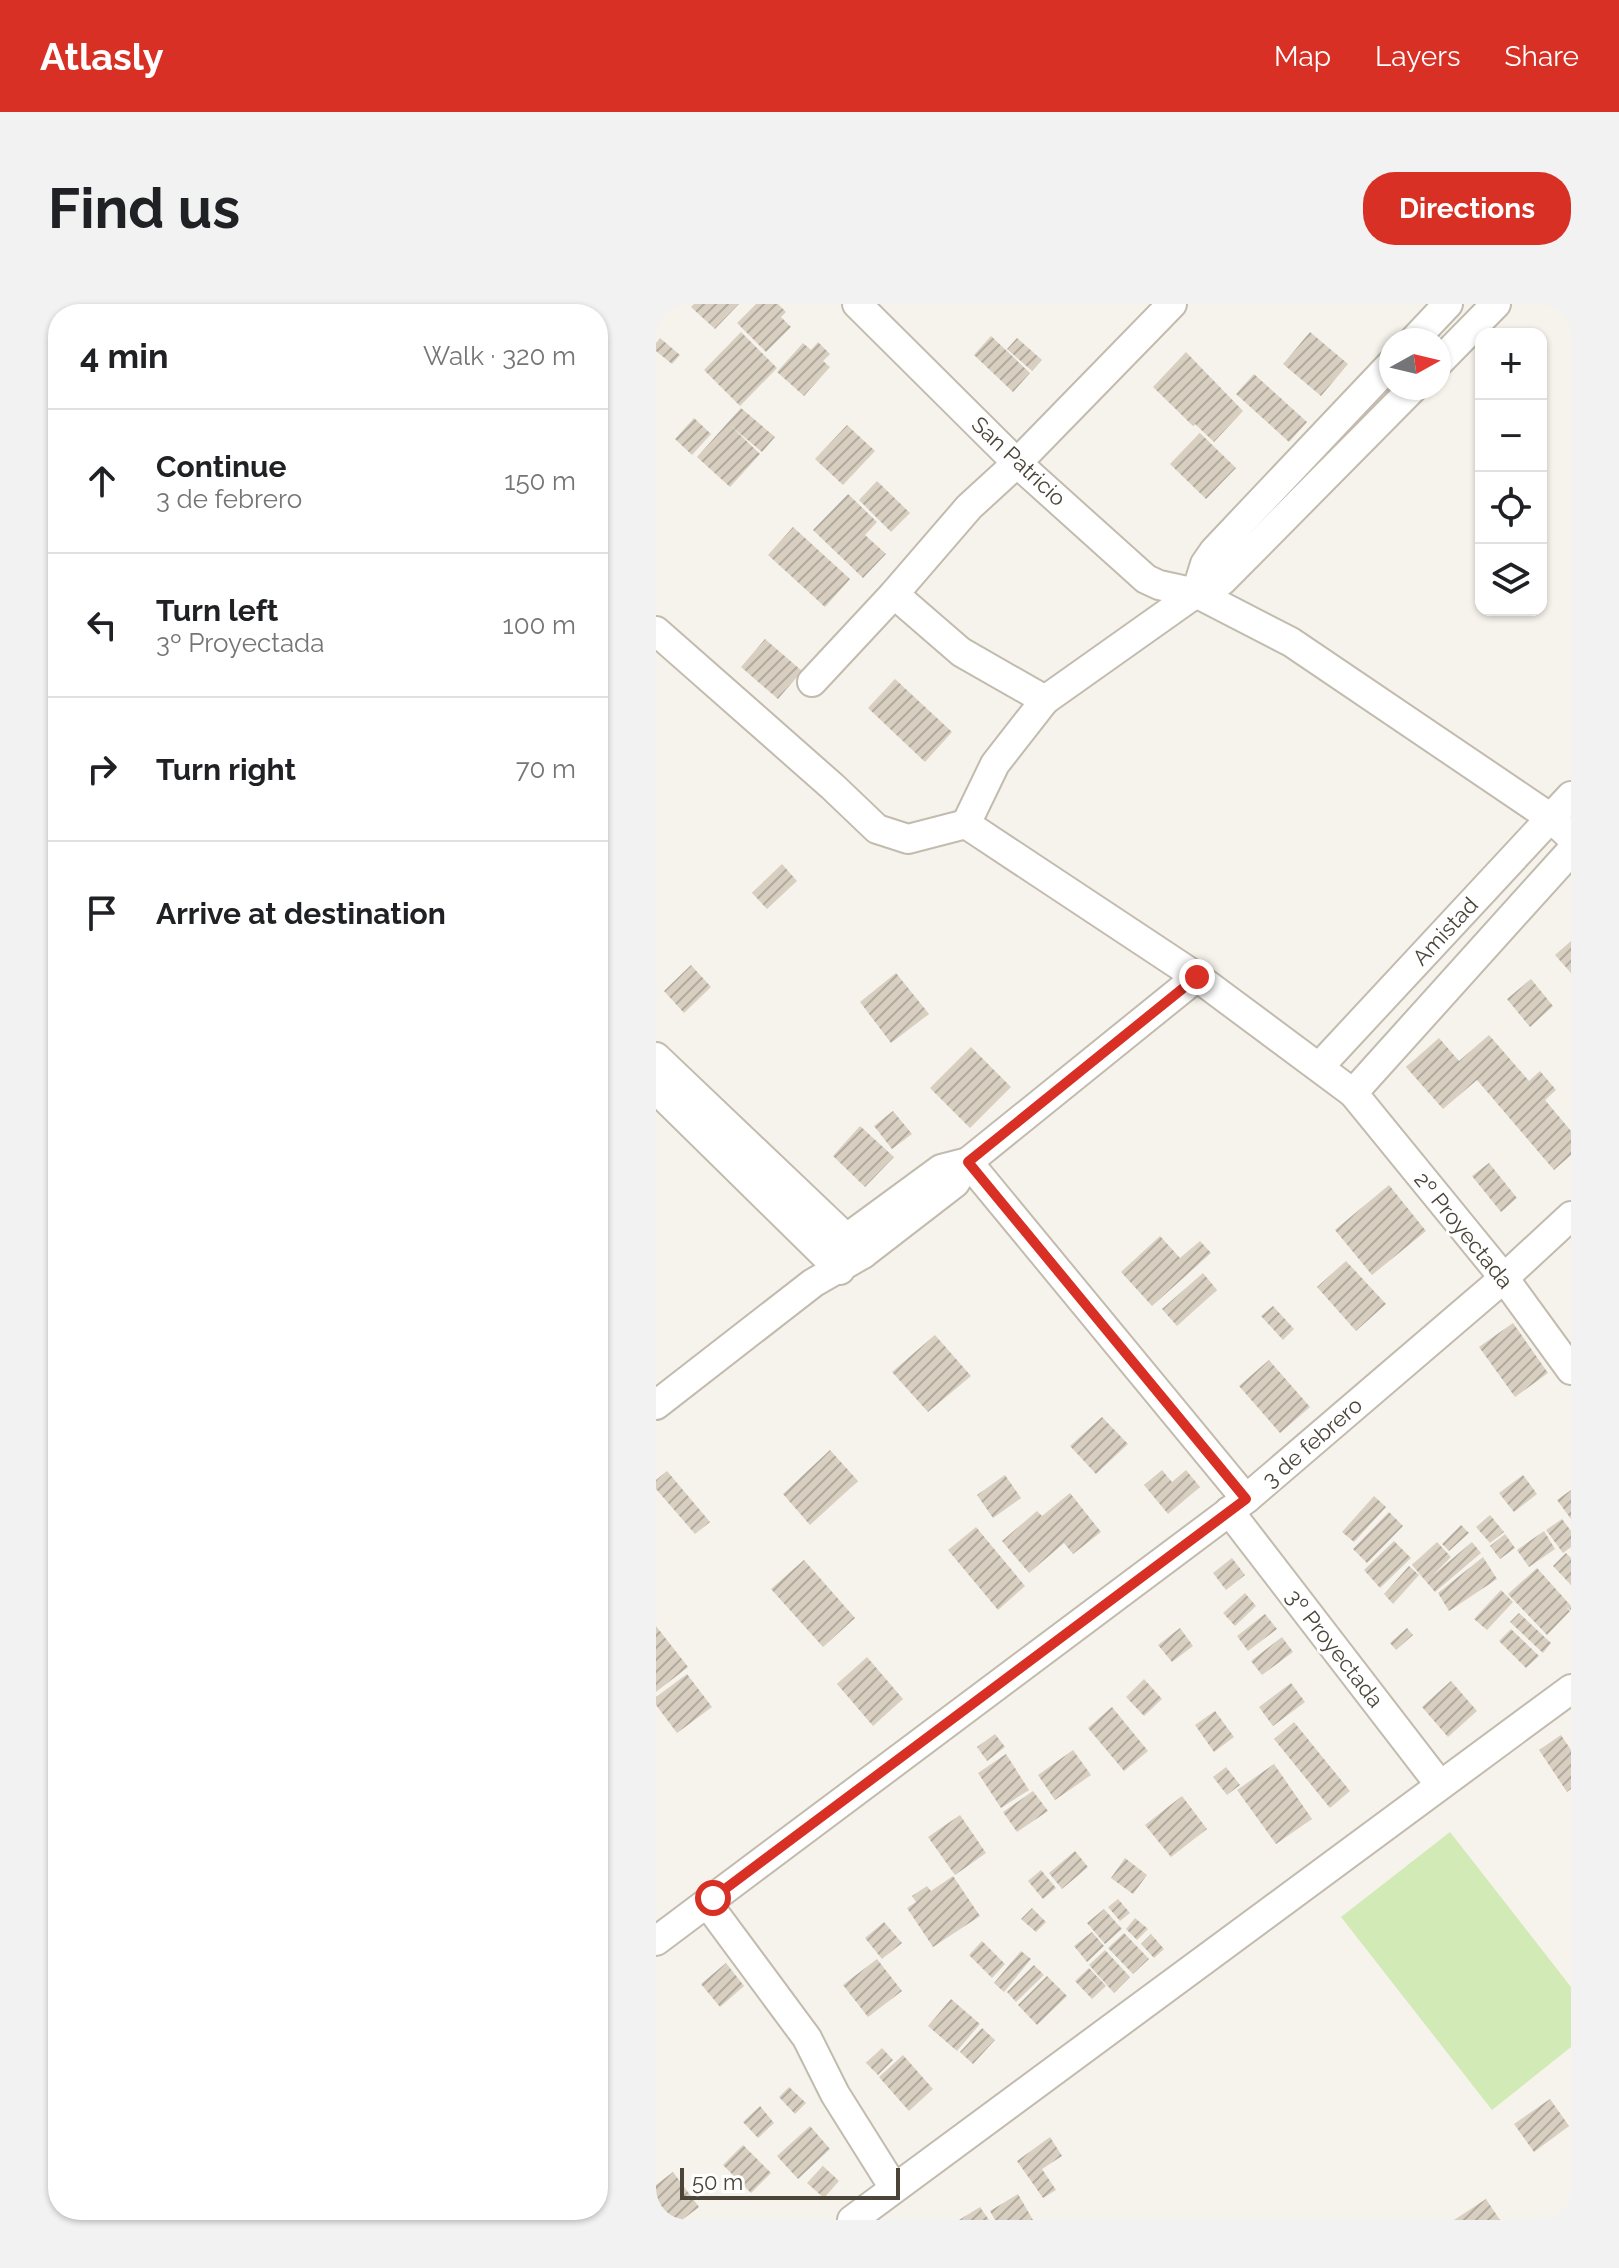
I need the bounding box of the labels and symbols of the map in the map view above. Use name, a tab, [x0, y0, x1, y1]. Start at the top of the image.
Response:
north arrow	[1379, 328, 1451, 400]
street label: San Patricio	[967, 411, 1071, 511]
street label: Amistad	[1407, 892, 1483, 970]
route end	[1179, 959, 1215, 995]
street label: 2º Proyectada	[1409, 1167, 1519, 1293]
street label: 3 de febrero	[1257, 1392, 1367, 1492]
street label: 3º Proyectada	[1281, 1584, 1389, 1712]
route start	[695, 1880, 731, 1916]
scale bar	[680, 2164, 900, 2200]

